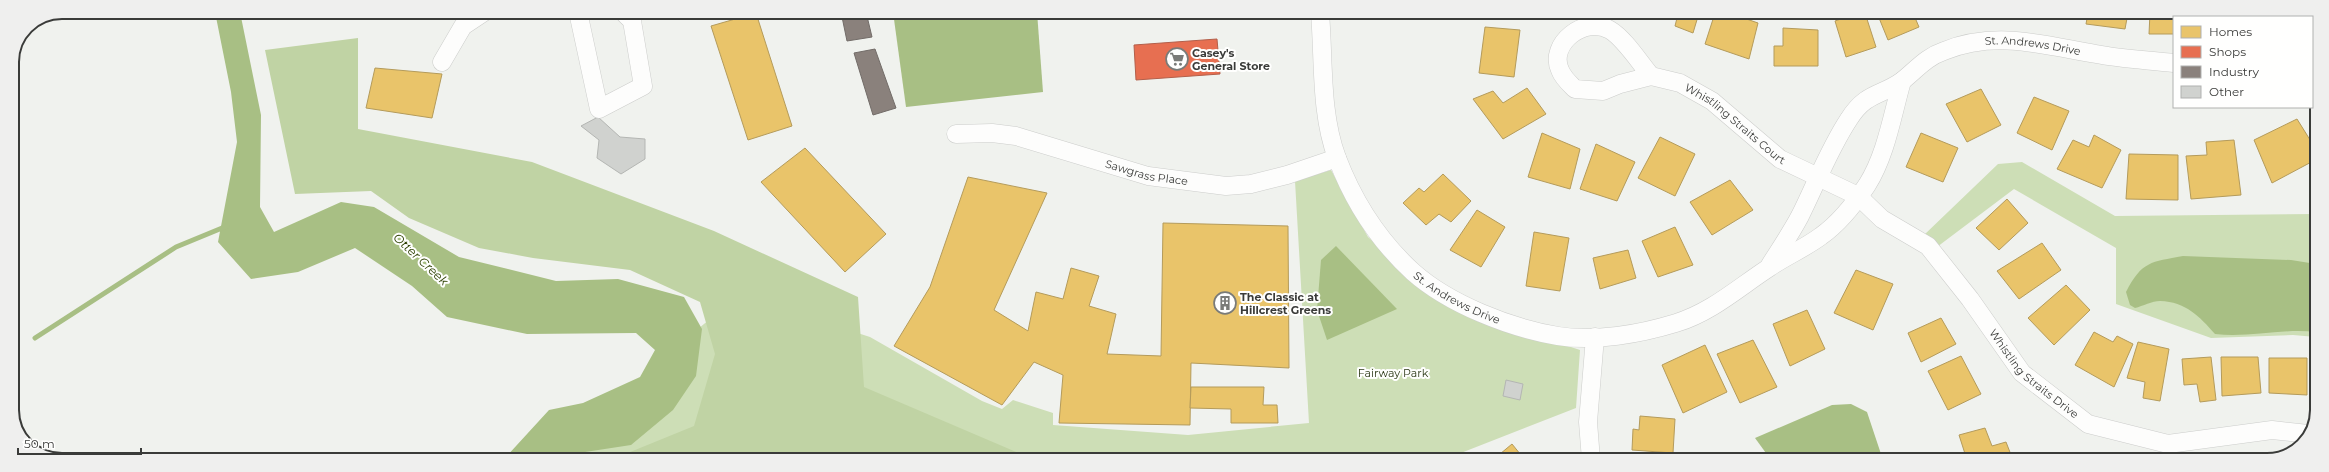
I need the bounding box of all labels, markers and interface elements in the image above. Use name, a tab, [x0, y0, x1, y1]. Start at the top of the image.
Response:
legend	[2173, 16, 2313, 108]
text: Homes	[2209, 24, 2252, 39]
street label: St. Andrews Drive	[1984, 33, 2082, 58]
text: Shops	[2209, 44, 2246, 59]
supermarket icon: Casey's General Store	[1164, 46, 1190, 72]
place label: Casey's General Store	[1192, 46, 1270, 73]
text: Industry	[2209, 64, 2259, 79]
street label: Whistling Straits Court	[1682, 80, 1788, 168]
text: Other	[2209, 84, 2244, 99]
street label: Sawgrass Place	[1104, 156, 1189, 188]
water label: Otter Creek	[390, 230, 452, 289]
street label: St. Andrews Drive	[1410, 268, 1502, 327]
building icon: The Classic at Hillcrest Greens	[1212, 290, 1238, 316]
place label: The Classic at Hillcrest Greens	[1240, 290, 1331, 317]
street label: Whistling Straits Drive	[1986, 326, 2082, 422]
park label: Fairway Park	[1358, 366, 1429, 380]
scale bar	[18, 430, 141, 456]
text: 50 m	[24, 436, 55, 451]

